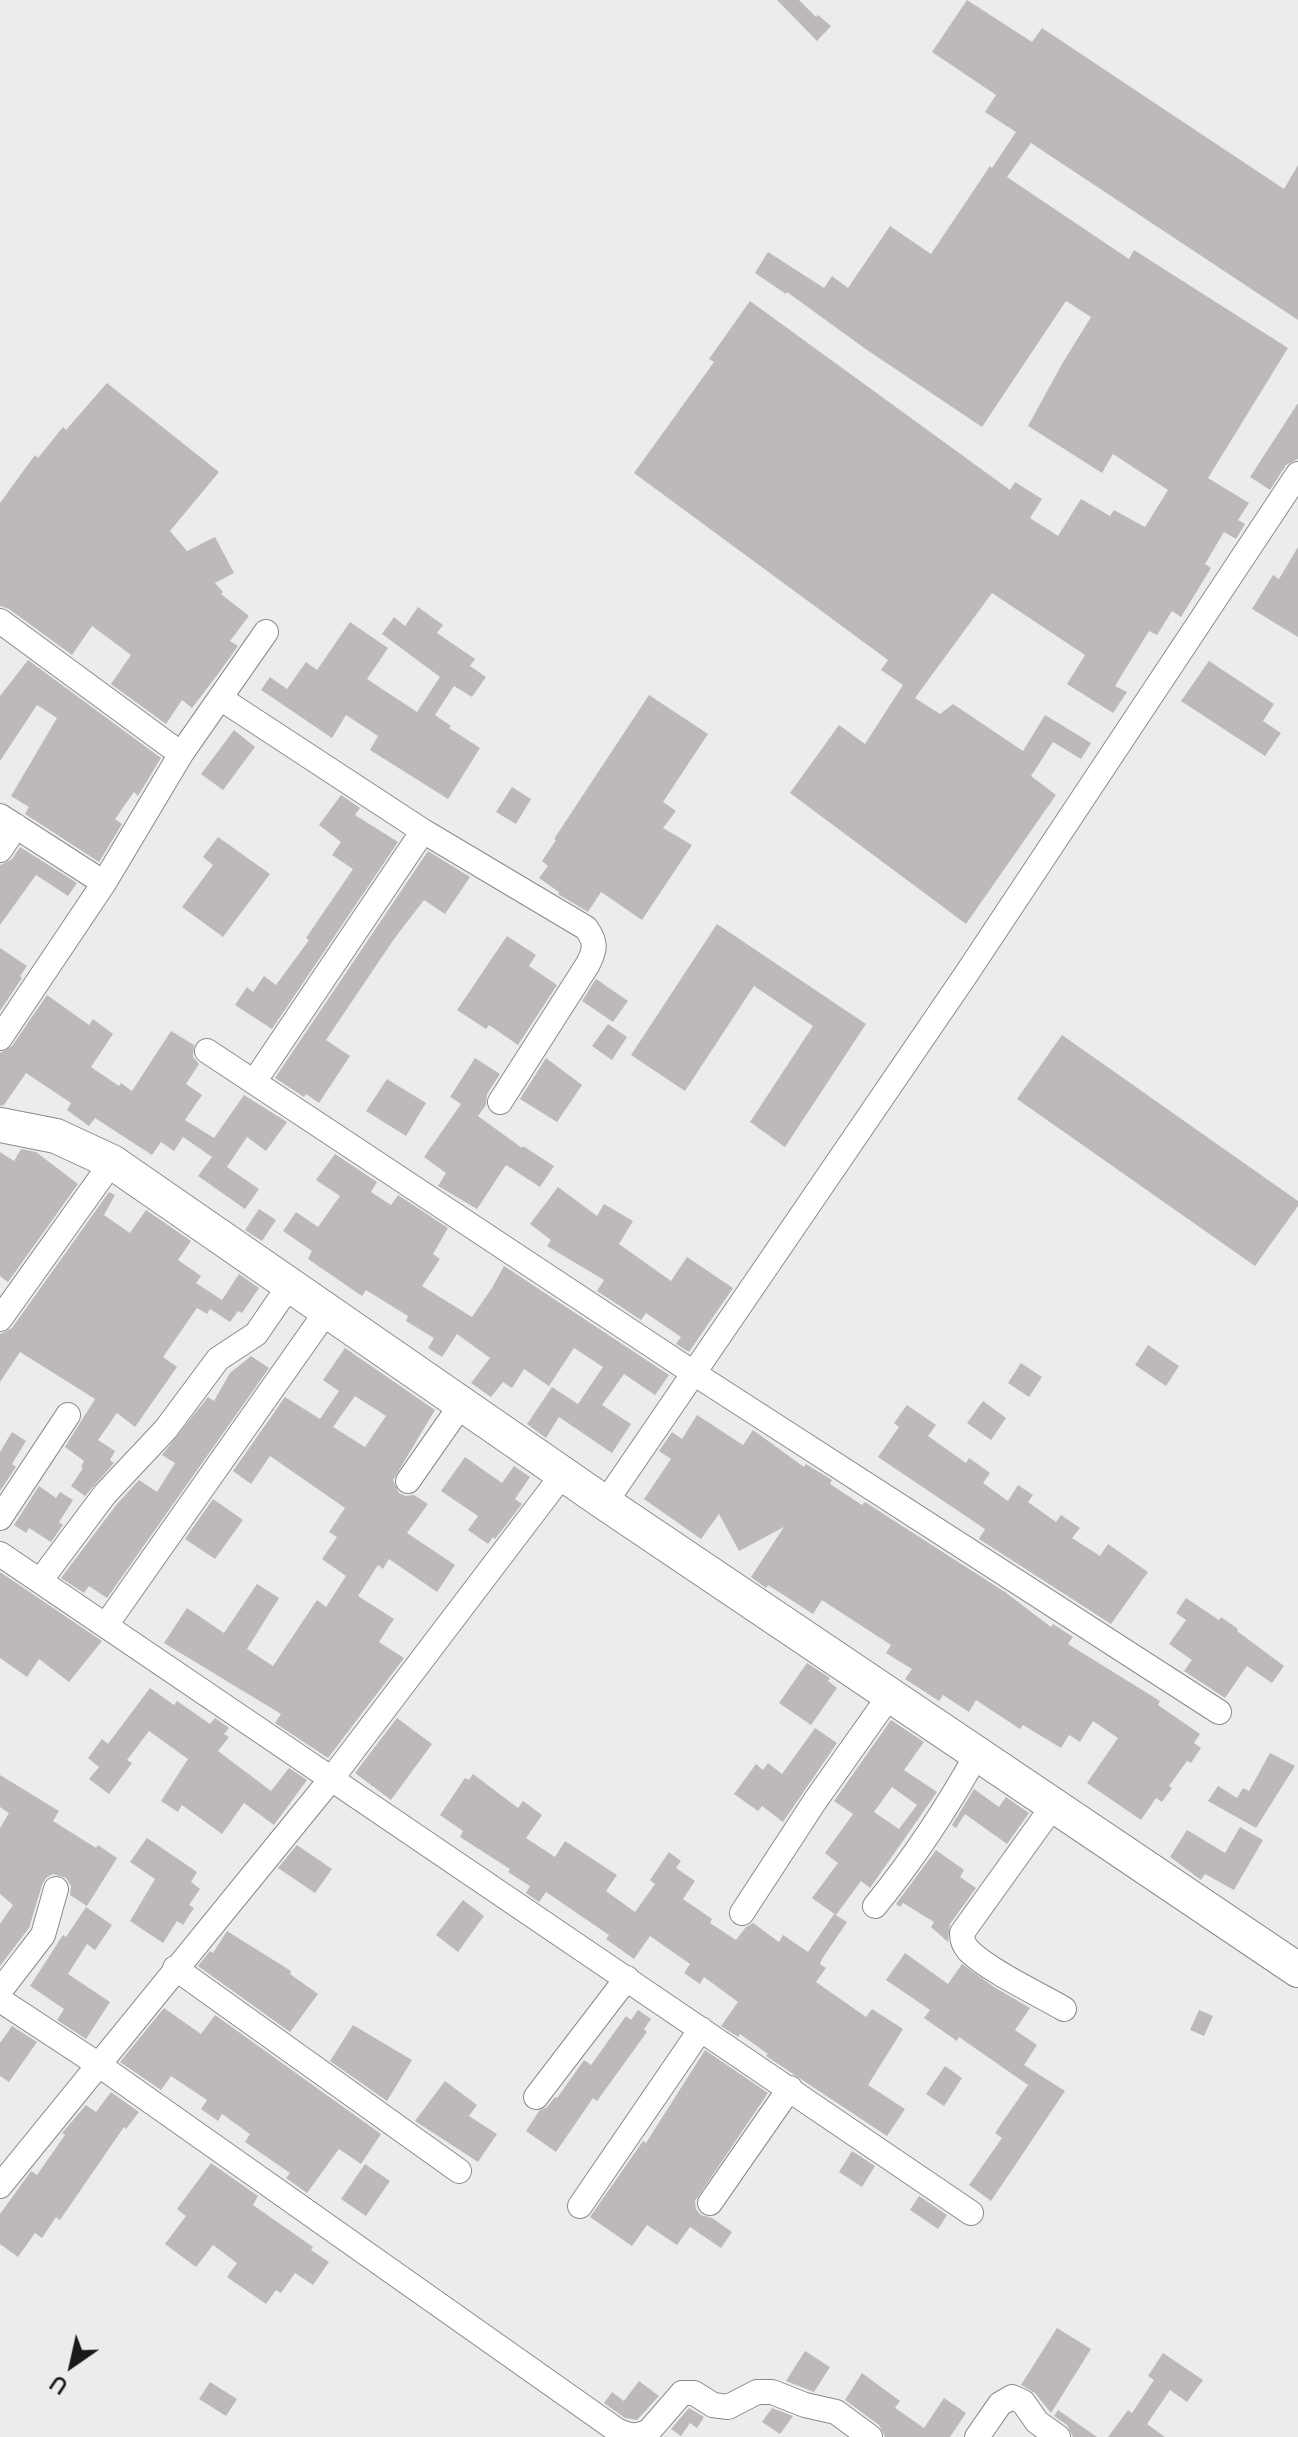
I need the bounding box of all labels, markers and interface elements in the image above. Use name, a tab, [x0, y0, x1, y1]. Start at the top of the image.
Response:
north arrow	[32, 2325, 112, 2405]
text: U	[44, 2368, 74, 2402]

